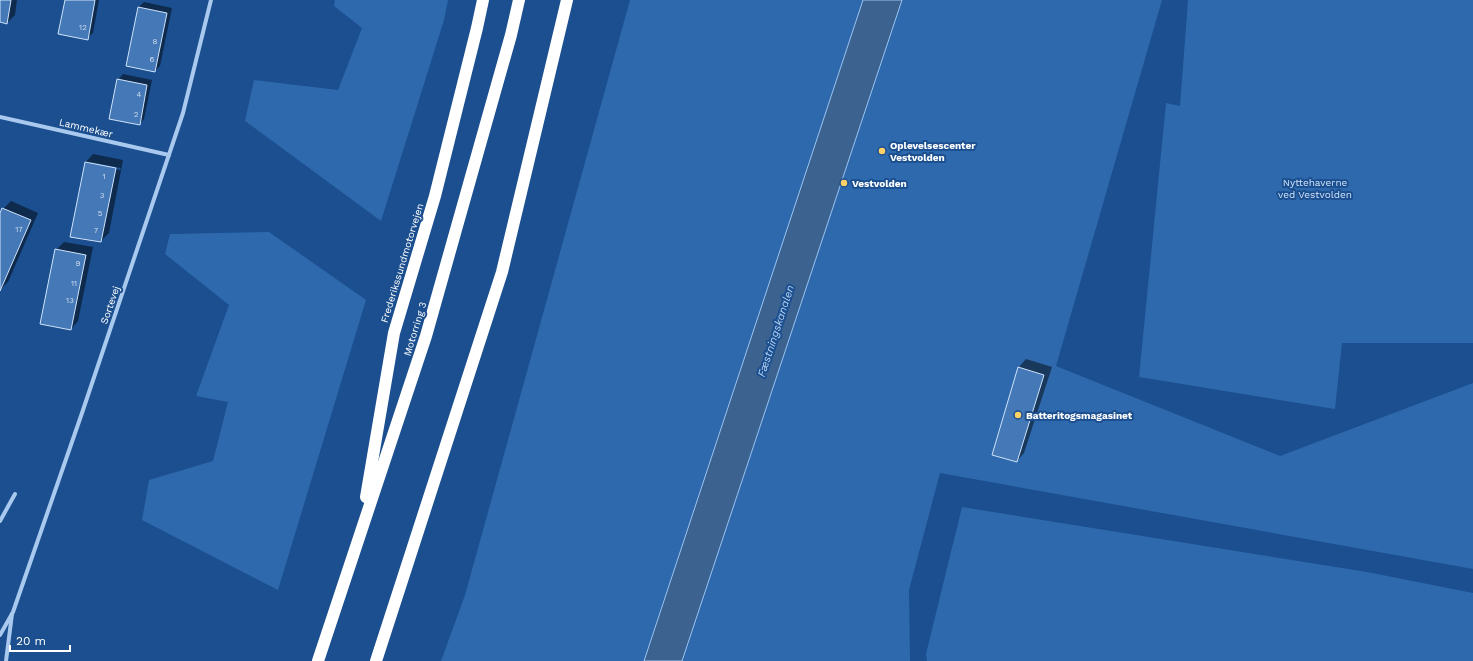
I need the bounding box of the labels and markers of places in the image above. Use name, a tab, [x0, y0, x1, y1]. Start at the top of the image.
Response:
place label: Oplevelsescenter Vestvolden	[890, 140, 976, 163]
marker: Oplevelsescenter Vestvolden	[877, 146, 887, 156]
marker: Vestvolden	[839, 178, 849, 188]
place label: Vestvolden	[852, 178, 907, 189]
marker: Batteritogsmagasinet	[1013, 410, 1023, 420]
place label: Batteritogsmagasinet	[1026, 410, 1133, 421]

